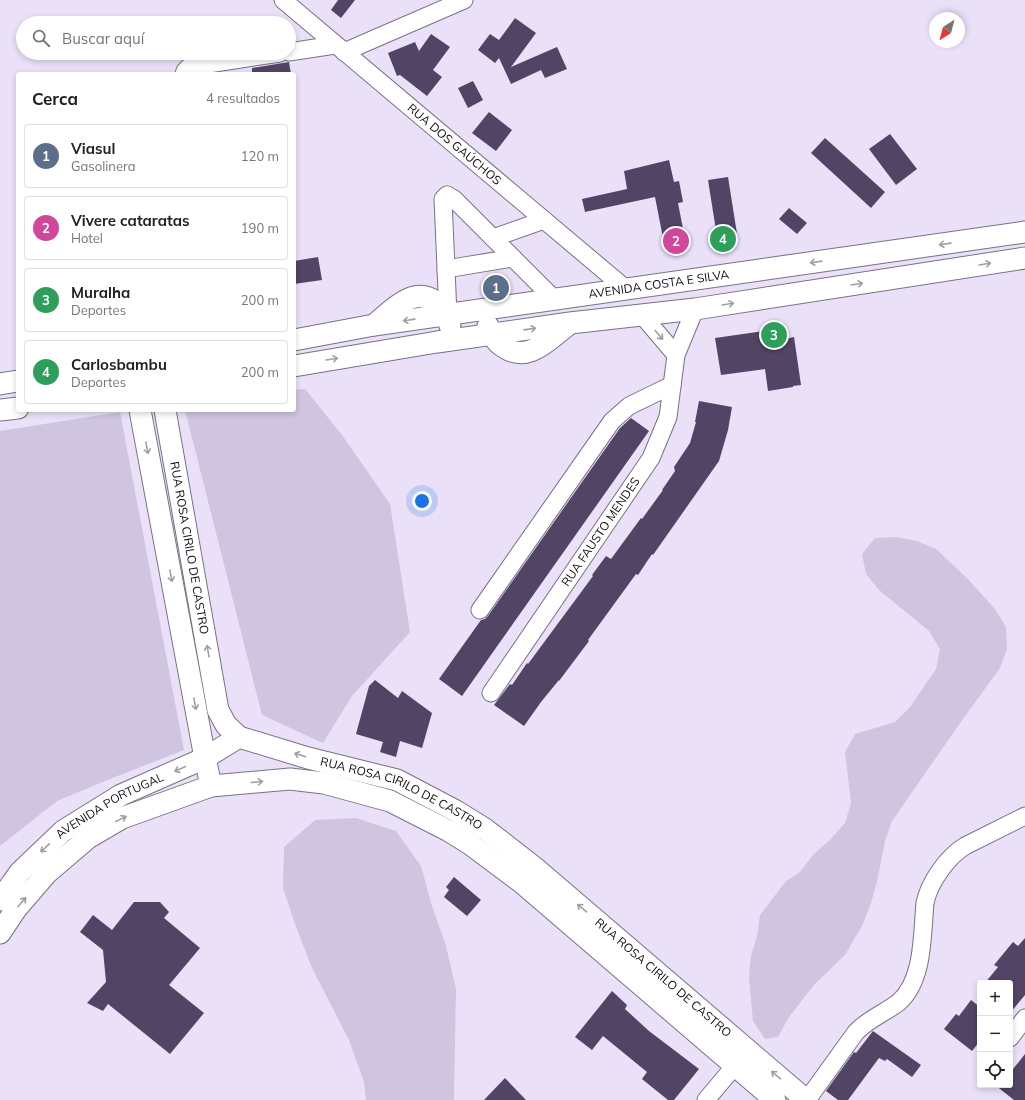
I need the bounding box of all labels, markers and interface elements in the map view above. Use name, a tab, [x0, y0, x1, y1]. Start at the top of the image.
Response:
north arrow	[929, 12, 965, 48]
search box	[16, 16, 296, 60]
icon: search	[30, 27, 52, 49]
text: Buscar aquí	[62, 29, 144, 48]
text: Cerca	[32, 88, 78, 109]
text: 4 resultados	[206, 90, 280, 106]
street label: RUA DOS GAÚCHOS	[405, 100, 505, 188]
text: Viasul	[71, 139, 115, 158]
text: 1	[42, 148, 50, 164]
text: 120 m	[241, 148, 279, 164]
text: Gasolinera	[71, 158, 136, 174]
text: Vivere cataratas	[71, 211, 190, 230]
text: 2	[42, 220, 50, 236]
text: 190 m	[241, 220, 279, 236]
pin: 4	[710, 224, 736, 254]
pin: 2	[663, 226, 689, 256]
text: Hotel	[71, 230, 103, 246]
one-way arrow	[939, 240, 952, 248]
one-way arrow	[810, 258, 823, 266]
one-way arrow	[978, 260, 991, 268]
street label: AVENIDA COSTA E SILVA	[587, 266, 730, 301]
pin: 1	[483, 273, 509, 303]
one-way arrow	[850, 280, 863, 288]
text: Muralha	[71, 283, 130, 302]
text: 3	[42, 292, 50, 308]
text: 200 m	[241, 292, 279, 308]
one-way arrow	[721, 299, 734, 307]
text: Deportes	[71, 302, 126, 318]
one-way arrow	[403, 316, 416, 324]
pin: 3	[761, 320, 787, 350]
one-way arrow	[523, 325, 536, 333]
one-way arrow	[654, 330, 663, 341]
text: Carlosbambu	[71, 355, 167, 374]
one-way arrow	[326, 355, 339, 363]
text: 4	[42, 364, 50, 380]
text: 200 m	[241, 364, 279, 380]
text: Deportes	[71, 374, 126, 390]
one-way arrow	[144, 441, 152, 454]
street label: RUA ROSA CIRILO DE CASTRO	[167, 460, 212, 635]
street label: RUA FAUSTO MENDES	[558, 474, 643, 589]
your location	[412, 491, 432, 511]
one-way arrow	[167, 569, 175, 582]
one-way arrow	[203, 645, 211, 658]
one-way arrow	[191, 697, 199, 710]
one-way arrow	[294, 751, 307, 758]
street label: RUA ROSA CIRILO DE CASTRO	[319, 753, 486, 833]
one-way arrow	[175, 766, 187, 773]
street label: AVENIDA PORTUGAL	[52, 769, 166, 841]
one-way arrow	[250, 778, 263, 786]
one-way arrow	[115, 815, 127, 822]
one-way arrow	[40, 843, 50, 853]
one-way arrow	[18, 896, 27, 907]
one-way arrow	[576, 904, 587, 913]
street label: RUA ROSA CIRILO DE CASTRO	[592, 915, 735, 1040]
map controls	[977, 980, 1013, 1088]
button: +	[977, 980, 1013, 1016]
button: −	[977, 1016, 1013, 1052]
button: locate	[977, 1052, 1013, 1088]
one-way arrow	[771, 1070, 782, 1079]

